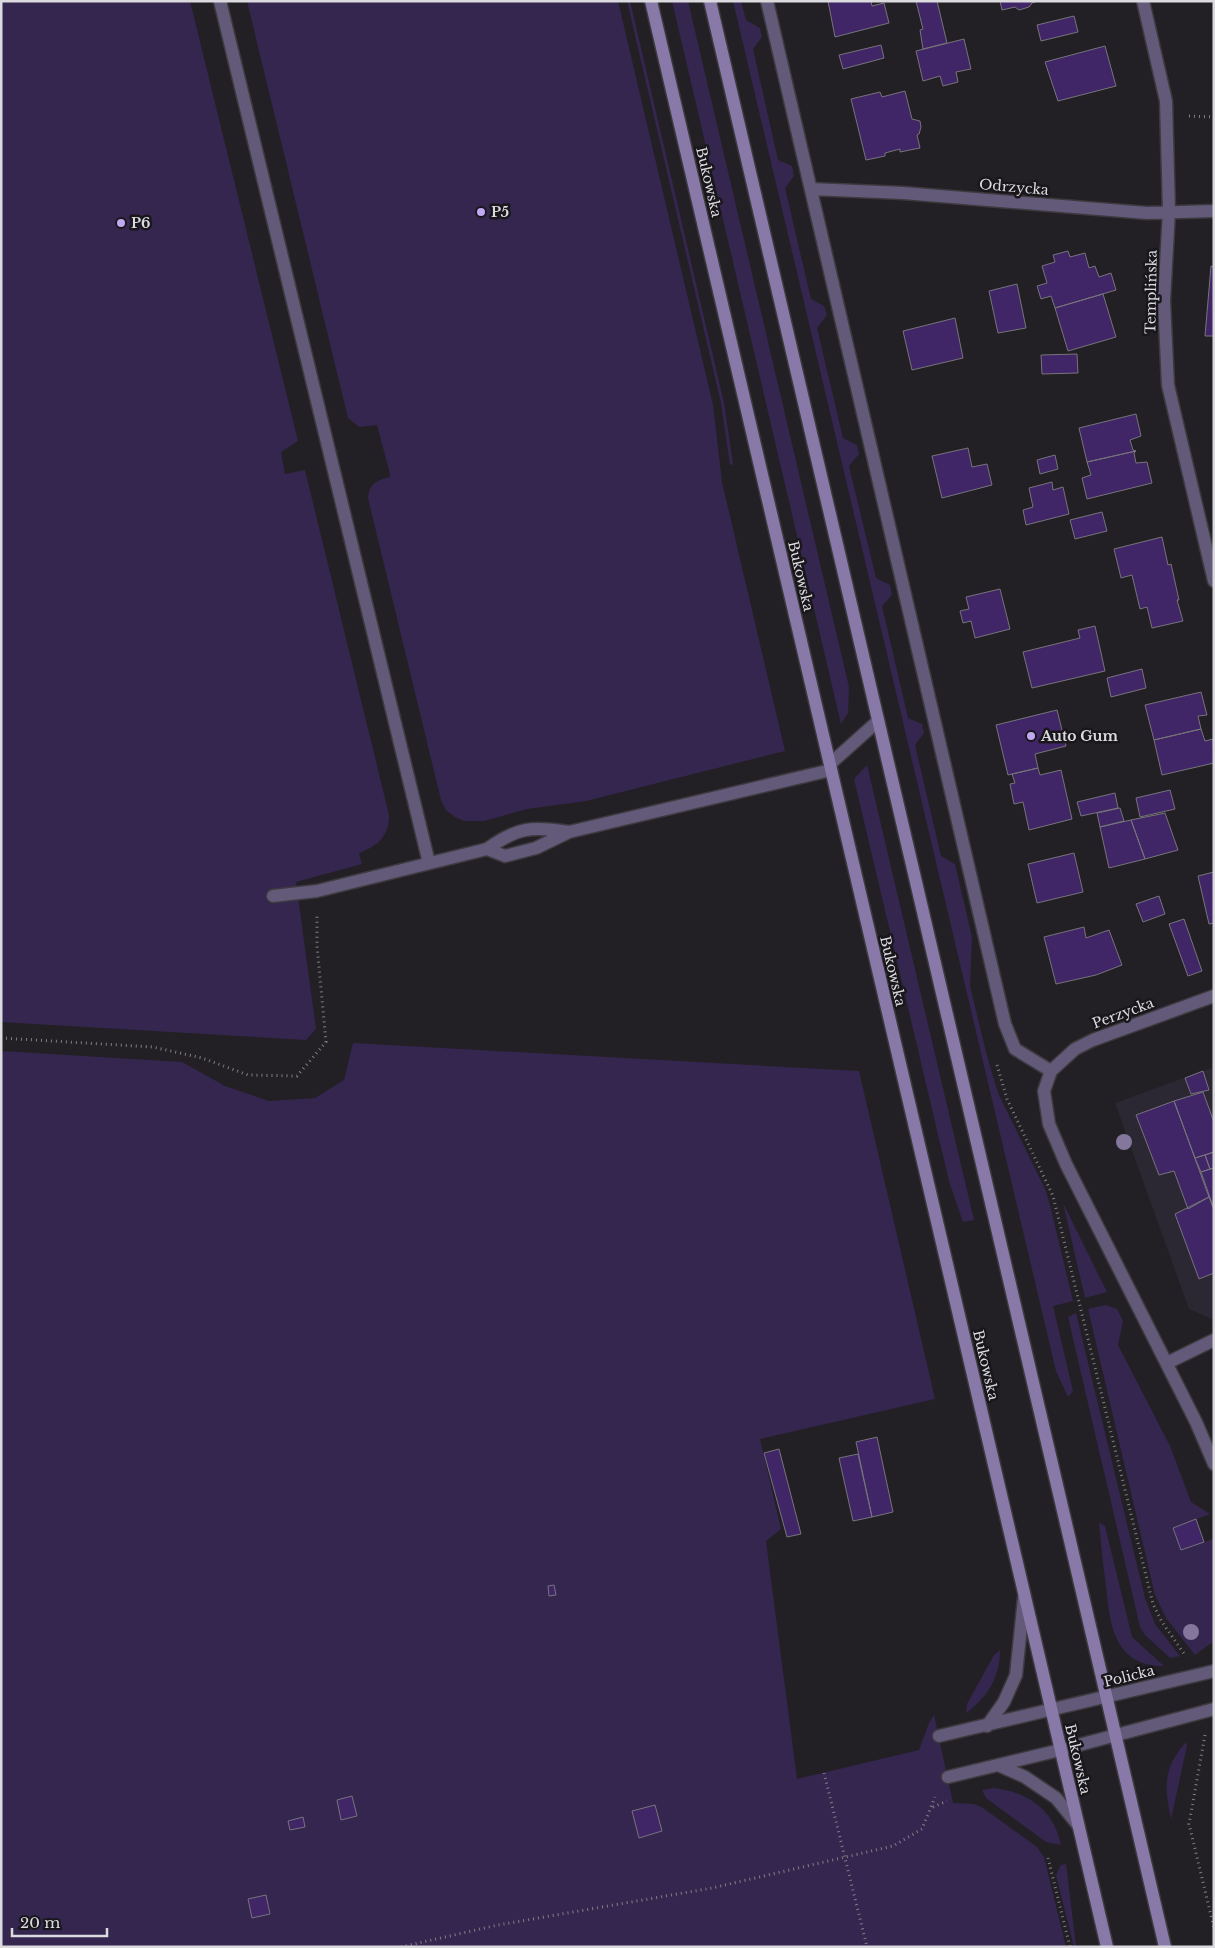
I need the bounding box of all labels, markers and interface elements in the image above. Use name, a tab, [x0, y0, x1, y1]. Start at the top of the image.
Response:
street label: Bukowska	[692, 145, 726, 219]
street label: Odrzycka	[978, 175, 1050, 199]
place label: P5	[491, 203, 509, 221]
marker: P5	[475, 206, 487, 218]
place label: P6	[131, 214, 150, 232]
marker: P6	[115, 217, 127, 229]
street label: Templińska	[1141, 250, 1161, 334]
street label: Bukowska	[784, 539, 818, 613]
place label: Auto Gum	[1040, 727, 1118, 745]
marker: Auto Gum	[1025, 730, 1037, 742]
street label: Bukowska	[876, 934, 910, 1008]
street label: Perzycka	[1090, 993, 1156, 1032]
street label: Bukowska	[969, 1328, 1003, 1402]
street label: Policka	[1102, 1661, 1156, 1691]
street label: Bukowska	[1061, 1722, 1095, 1796]
scale bar	[12, 1906, 108, 1938]
text: 20 m	[20, 1913, 60, 1932]

